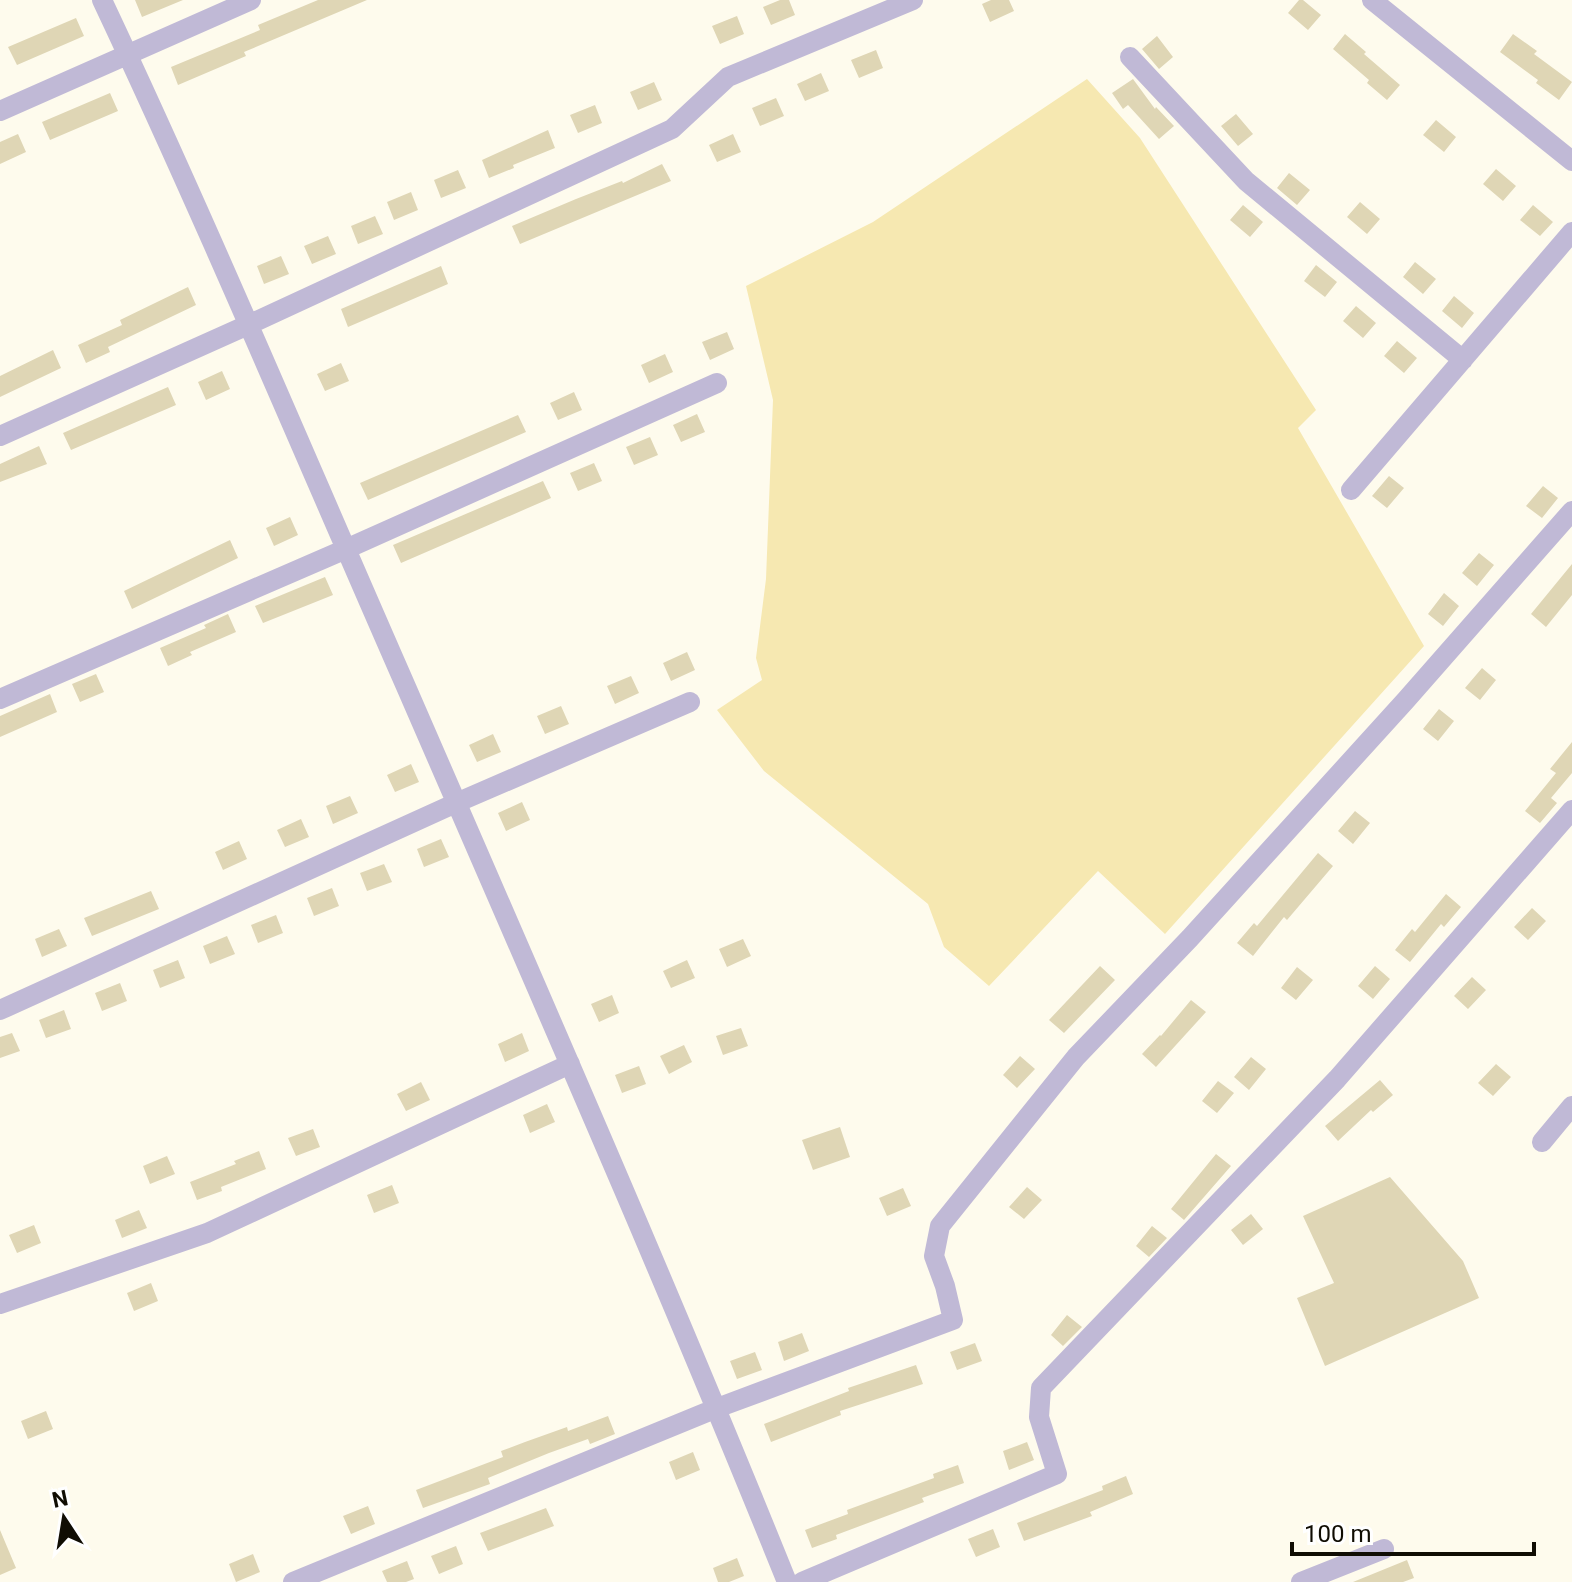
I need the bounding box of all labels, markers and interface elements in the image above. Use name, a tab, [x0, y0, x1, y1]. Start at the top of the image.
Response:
north arrow	[24, 1478, 104, 1558]
text: N	[50, 1485, 70, 1513]
scale bar	[1292, 1506, 1534, 1556]
text: 100 m	[1304, 1520, 1371, 1548]

